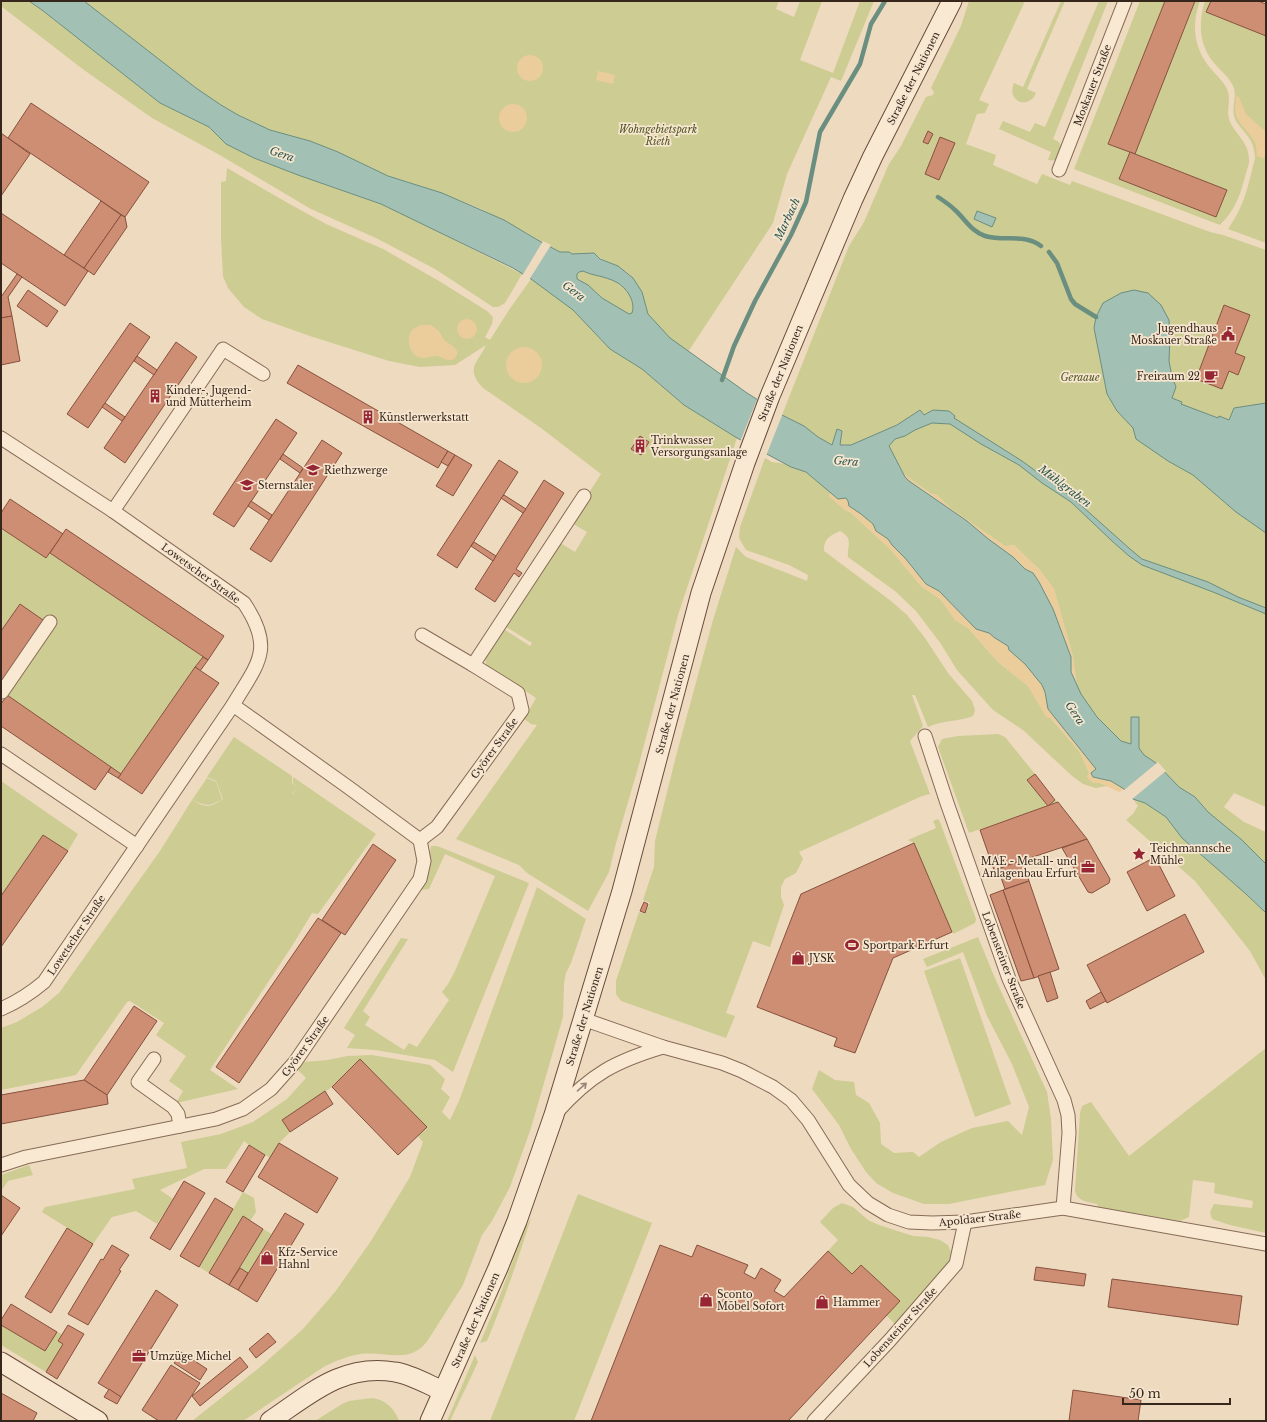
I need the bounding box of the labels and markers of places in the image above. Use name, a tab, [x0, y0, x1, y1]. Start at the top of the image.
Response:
place label: Jugendhaus Moskauer Straße	[1131, 322, 1217, 347]
public building icon: Jugendhaus Moskauer Straße	[1220, 326, 1236, 342]
cafe icon: Freiraum 22	[1203, 368, 1219, 384]
place label: Freiraum 22	[1137, 370, 1200, 383]
place label: Kinder-, Jugend- und Mütterheim	[166, 384, 252, 409]
building icon: Kinder-, Jugend- und Mütterheim	[147, 388, 163, 404]
building icon: Künstlerwerkstatt	[360, 409, 376, 425]
place label: Künstlerwerkstatt	[379, 411, 469, 424]
place label: Trinkwasser Versorgungsanlage	[650, 434, 748, 459]
building icon: Trinkwasser Versorgungsanlage	[632, 438, 648, 454]
school or university icon: Riethzwerge	[305, 462, 321, 478]
place label: Riethzwerge	[324, 464, 388, 477]
school or university icon: Sternstaler	[239, 477, 255, 493]
place label: Sternstaler	[258, 479, 313, 492]
place label: Teichmannsche Mühle	[1150, 842, 1231, 867]
place icon: Teichmannsche Mühle	[1131, 846, 1147, 862]
place label: MAE - Metall- und Anlagenbau Erfurt	[981, 855, 1077, 880]
office icon: MAE - Metall- und Anlagenbau Erfurt	[1080, 859, 1096, 875]
sports icon: Sportpark Erfurt	[844, 937, 860, 953]
place label: Sportpark Erfurt	[863, 939, 949, 952]
shop icon: JYSK	[790, 950, 806, 966]
place label: JYSK	[807, 952, 835, 965]
place label: Kfz-Service Hahnl	[278, 1246, 338, 1271]
shop icon: Kfz-Service Hahnl	[259, 1250, 275, 1266]
place label: Sconto Möbel Sofort	[717, 1288, 785, 1313]
shop icon: Sconto Möbel Sofort	[698, 1292, 714, 1308]
shop icon: Hammer	[814, 1294, 830, 1310]
place label: Hammer	[833, 1296, 880, 1309]
office icon: Umzüge Michel	[131, 1348, 147, 1364]
place label: Umzüge Michel	[150, 1350, 231, 1363]

